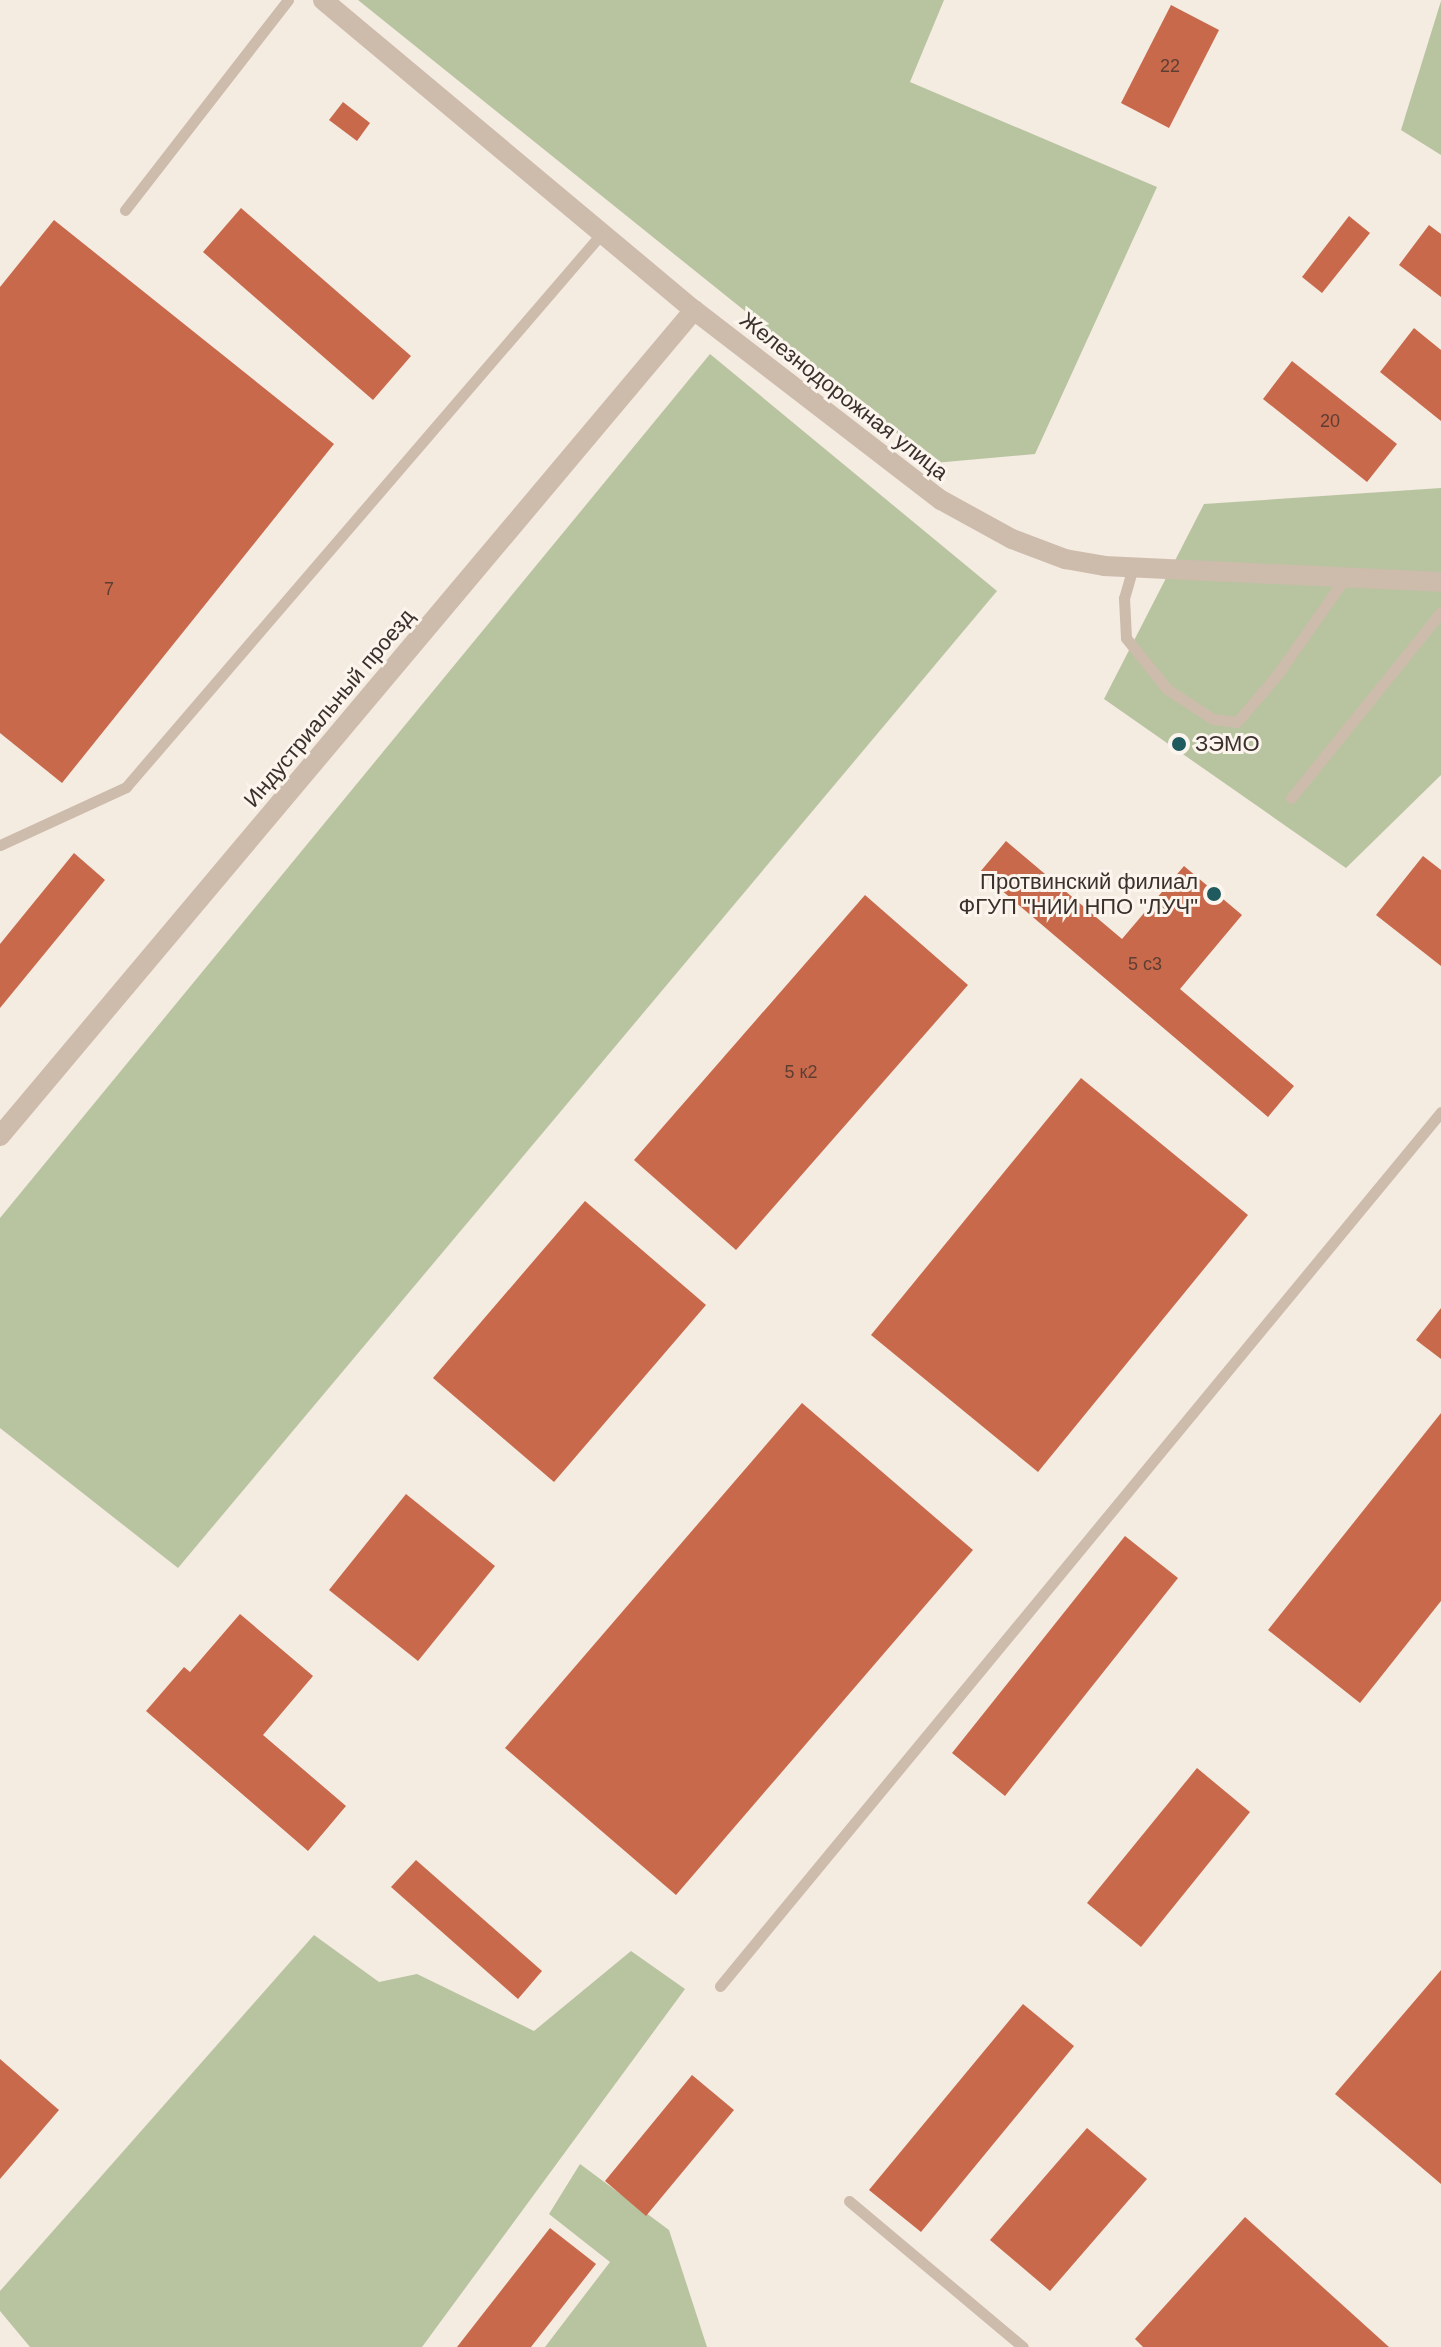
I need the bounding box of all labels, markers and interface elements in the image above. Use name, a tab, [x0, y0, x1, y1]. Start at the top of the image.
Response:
house number: 22	[1160, 55, 1180, 77]
street label: Железнодорожная улица	[735, 306, 953, 486]
house number: 20	[1320, 410, 1340, 432]
house number: 7	[104, 578, 114, 600]
street label: Индустриальный проезд	[238, 604, 420, 812]
place label: ЗЭМО	[1195, 731, 1260, 757]
marker: ЗЭМО	[1170, 735, 1188, 753]
place label: Протвинский филиал ФГУП "НИИ НПО "ЛУЧ"	[958, 868, 1198, 920]
marker: Протвинский филиал ФГУП "НИИ НПО "ЛУЧ"	[1205, 885, 1223, 903]
house number: 5 с3	[1128, 953, 1162, 975]
house number: 5 к2	[785, 1061, 817, 1083]

